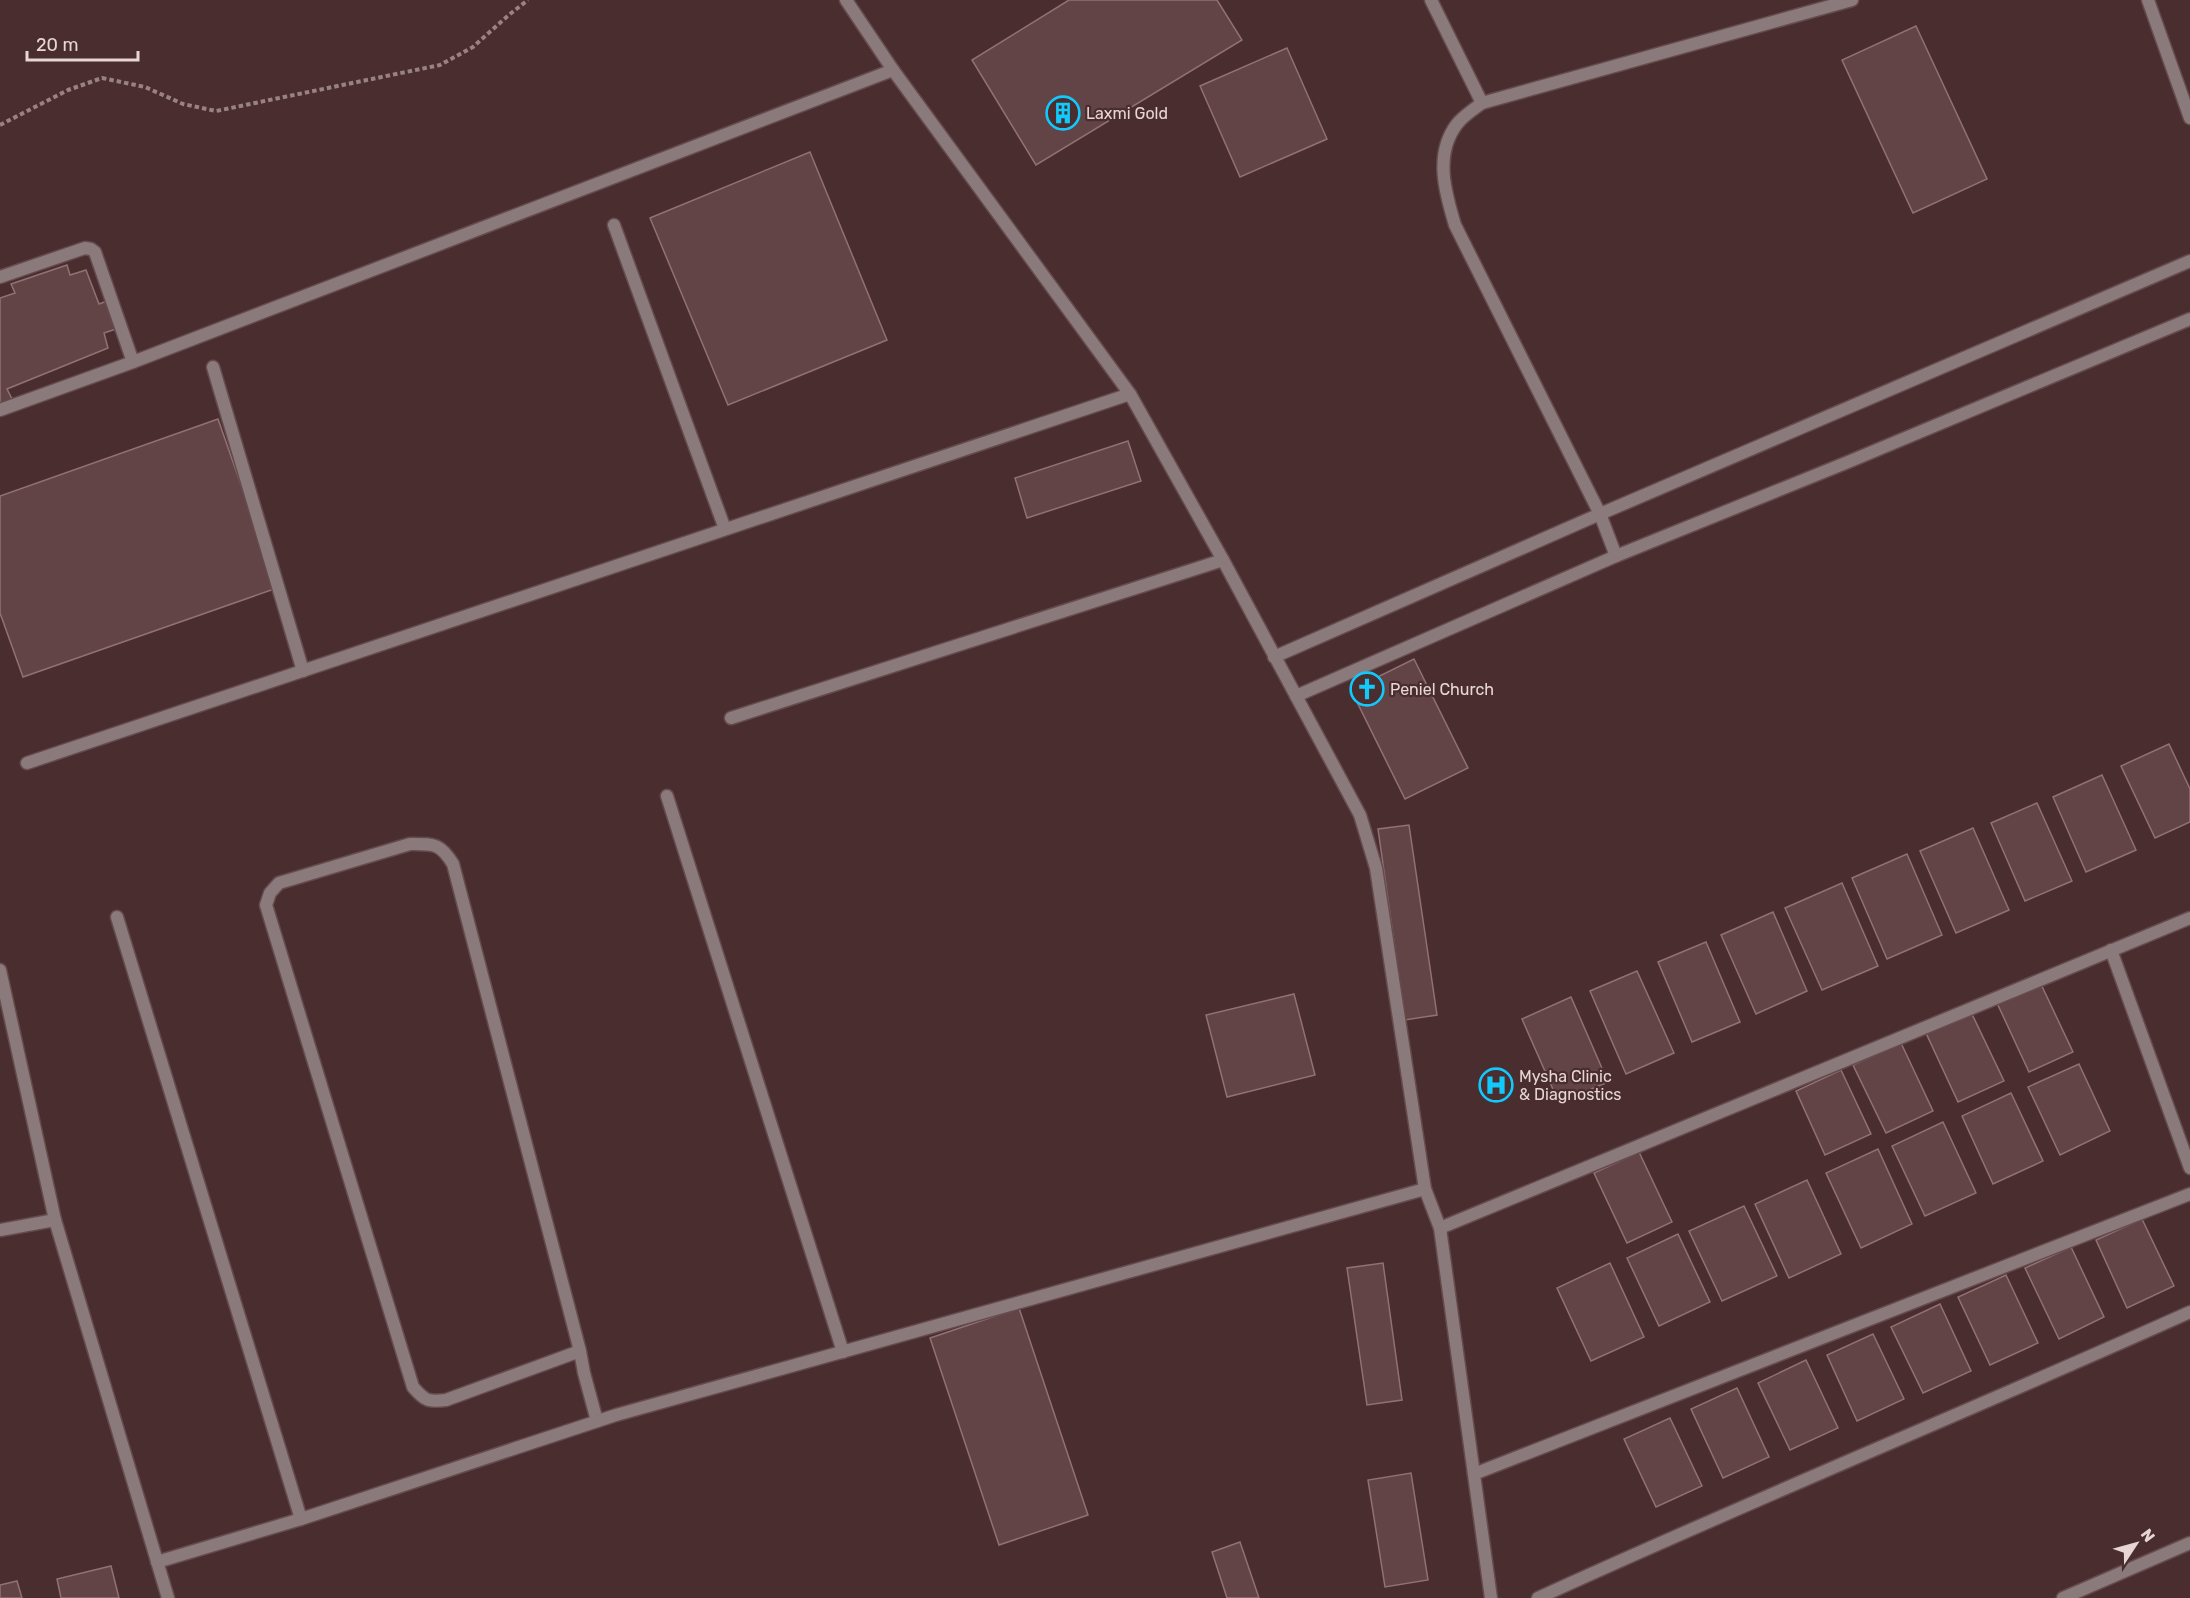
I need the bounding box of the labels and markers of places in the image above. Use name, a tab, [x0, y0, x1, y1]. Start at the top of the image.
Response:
building icon: Laxmi Gold	[1045, 95, 1081, 131]
place label: Laxmi Gold	[1086, 104, 1168, 123]
church icon: Peniel Church	[1349, 671, 1385, 707]
place label: Peniel Church	[1390, 680, 1494, 699]
hospital icon: Mysha Clinic & Diagnostics	[1478, 1067, 1514, 1103]
place label: Mysha Clinic & Diagnostics	[1519, 1067, 1621, 1104]

